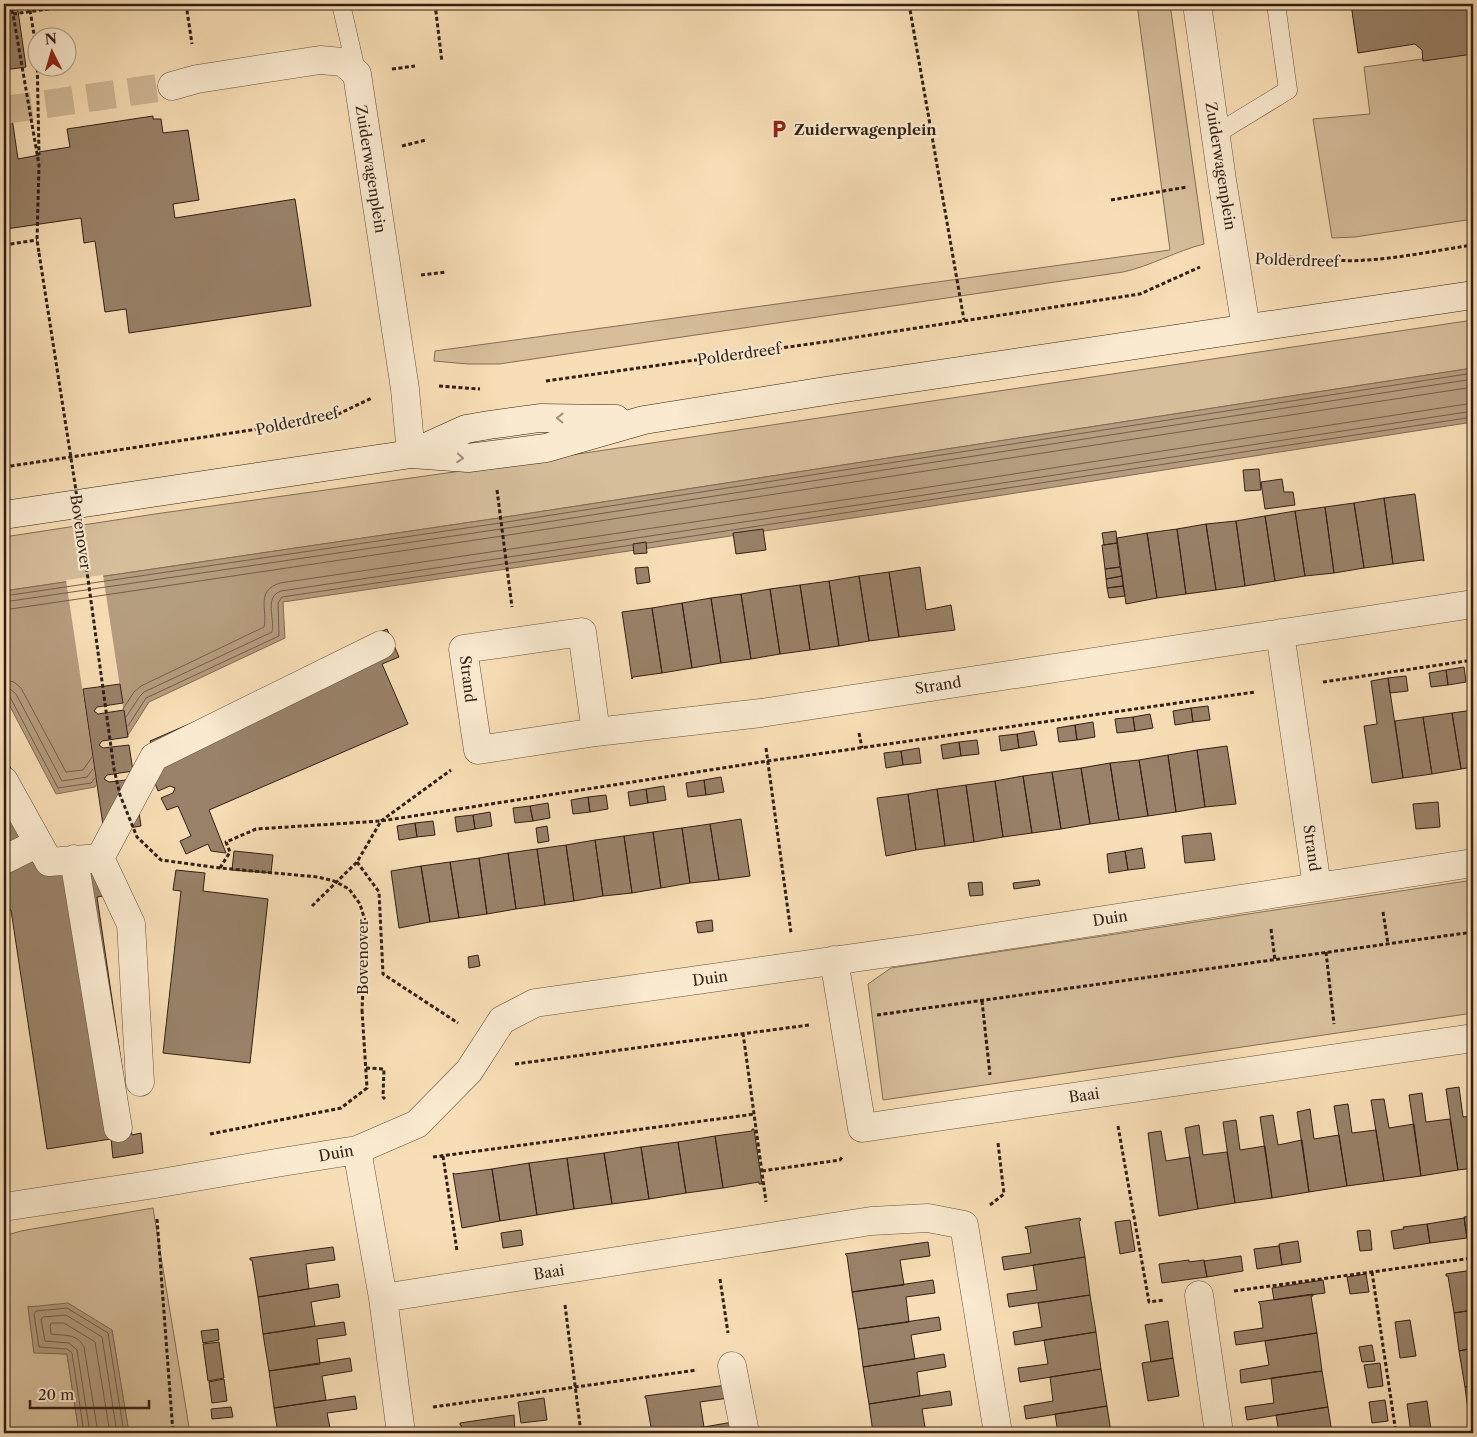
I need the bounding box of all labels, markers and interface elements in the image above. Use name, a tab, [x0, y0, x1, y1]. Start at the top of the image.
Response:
north arrow	[28, 28, 78, 78]
text: N	[44, 30, 58, 49]
street label: Zuiderwagenplein	[1202, 101, 1241, 232]
street label: Zuiderwagenplein	[352, 104, 391, 235]
parking icon: Zuiderwagenplein	[768, 118, 790, 140]
place label: Zuiderwagenplein	[794, 120, 937, 139]
street label: Polderdreef	[1255, 249, 1341, 271]
street label: Polderdreef	[696, 339, 784, 369]
street label: Polderdreef	[254, 403, 342, 439]
one-way arrow	[556, 413, 564, 423]
one-way arrow	[456, 452, 464, 463]
street label: Bovenover	[66, 493, 96, 572]
street label: Strand	[456, 655, 480, 703]
street label: Strand	[913, 672, 963, 698]
street label: Strand	[1299, 823, 1325, 873]
street label: Duin	[1091, 906, 1130, 930]
street label: Bovenover	[353, 918, 372, 995]
street label: Duin	[691, 966, 729, 990]
street label: Baai	[1067, 1083, 1101, 1107]
street label: Duin	[317, 1140, 356, 1165]
street label: Baai	[532, 1260, 566, 1284]
scale bar	[30, 1377, 149, 1409]
text: 20 m	[38, 1385, 74, 1404]

